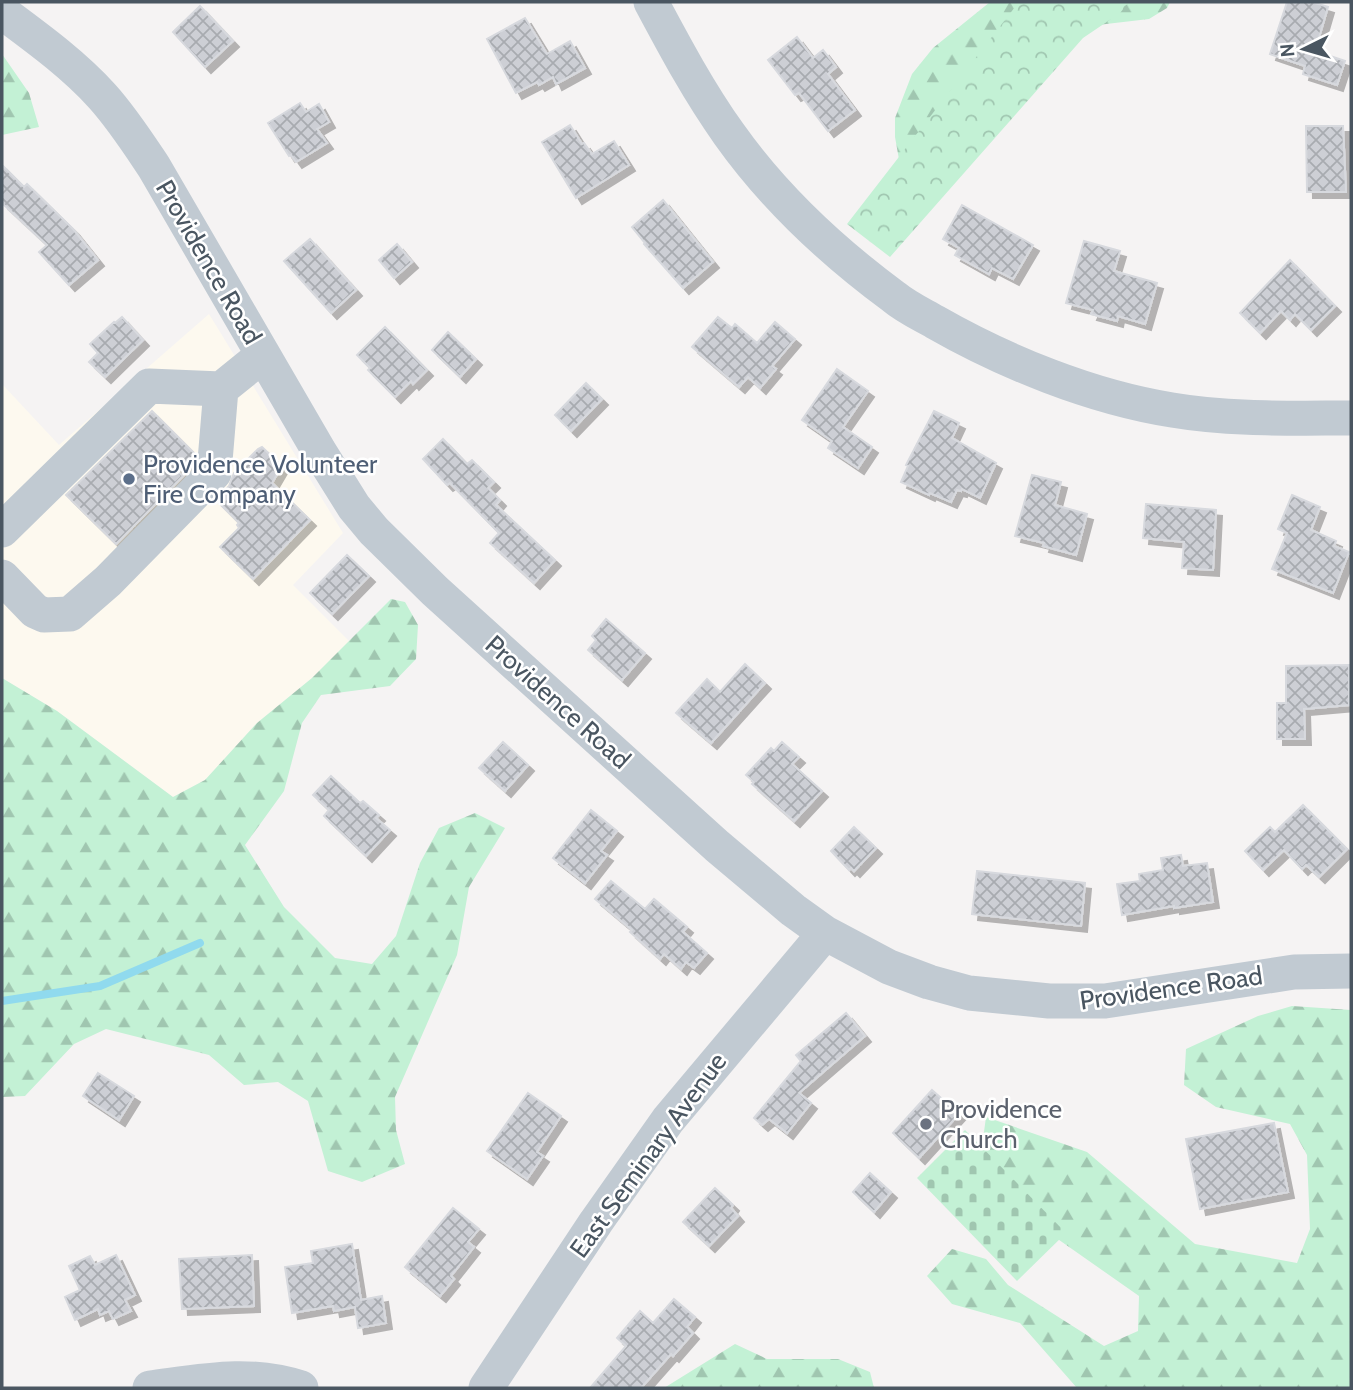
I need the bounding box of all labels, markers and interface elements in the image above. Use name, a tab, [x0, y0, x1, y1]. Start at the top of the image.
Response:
north arrow	[1269, 14, 1339, 84]
text: N	[1276, 43, 1300, 58]
street label: Providence Road	[149, 174, 269, 350]
place label: Providence Volunteer Fire Company	[143, 448, 378, 510]
marker: Providence Volunteer Fire Company	[121, 471, 137, 487]
street label: Providence Road	[479, 628, 637, 776]
street label: Providence Road	[1077, 959, 1265, 1017]
street label: East Seminary Avenue	[563, 1046, 733, 1264]
place label: Providence Church	[940, 1093, 1062, 1155]
marker: Providence Church	[918, 1116, 934, 1132]

